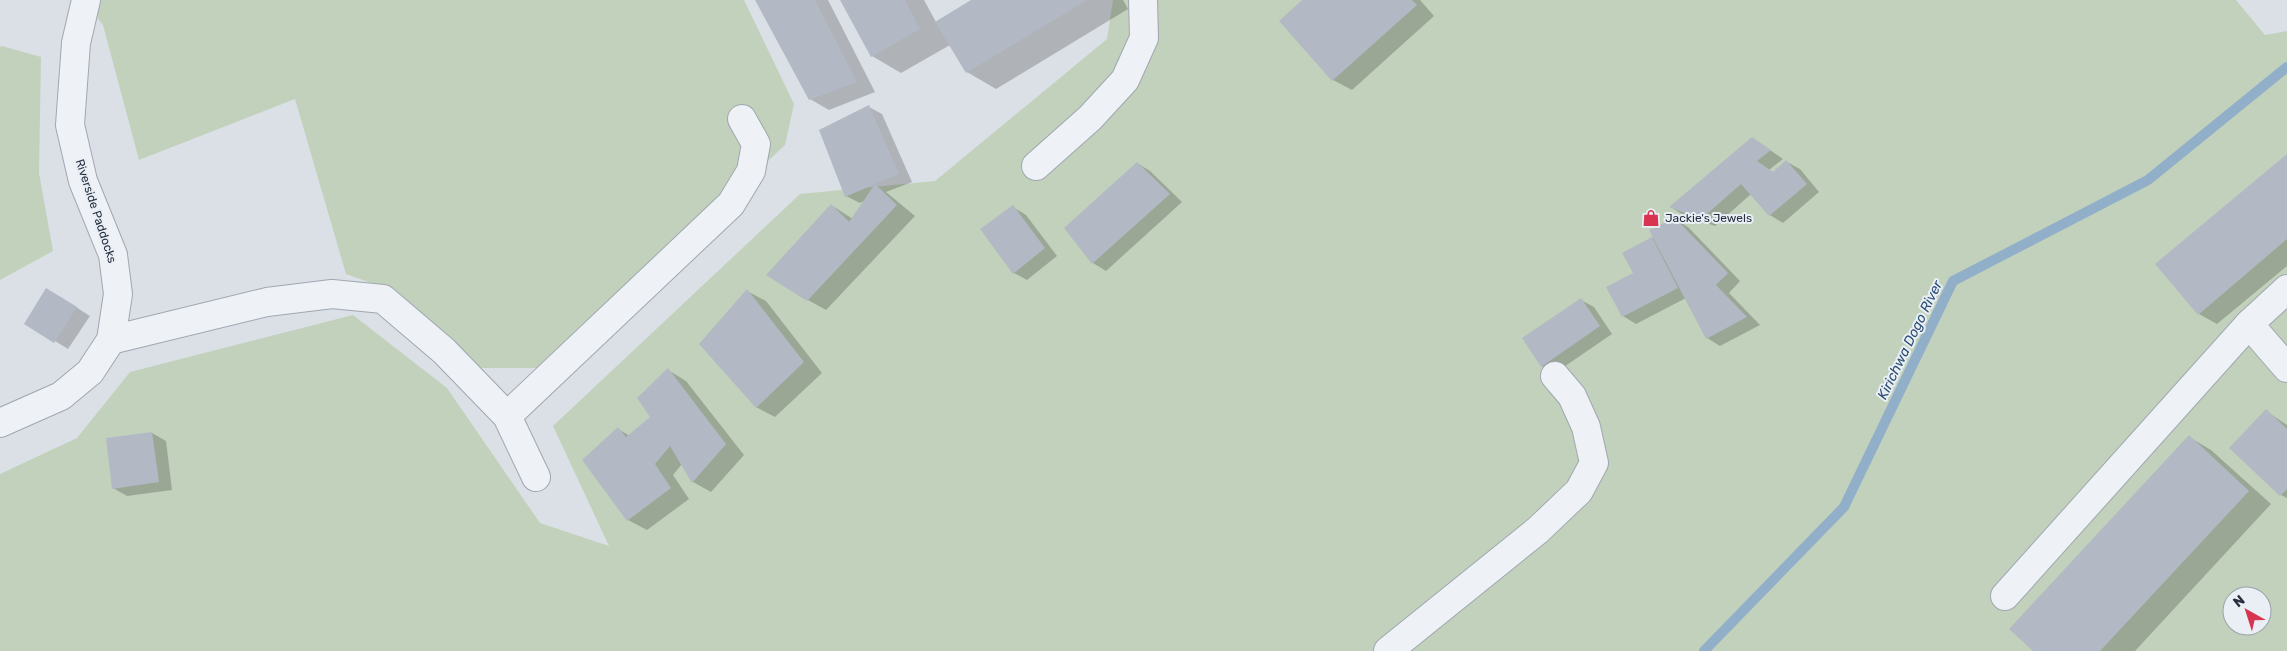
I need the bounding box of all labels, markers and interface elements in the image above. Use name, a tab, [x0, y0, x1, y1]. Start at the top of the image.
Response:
street label: Riverside Paddocks	[73, 157, 119, 265]
shop icon: Jackie's Jewels	[1641, 208, 1661, 228]
place label: Jackie's Jewels	[1665, 211, 1752, 225]
water label: Kirichwa Dogo River	[1874, 277, 1946, 402]
north arrow	[2222, 586, 2272, 636]
text: N	[2230, 592, 2248, 611]

